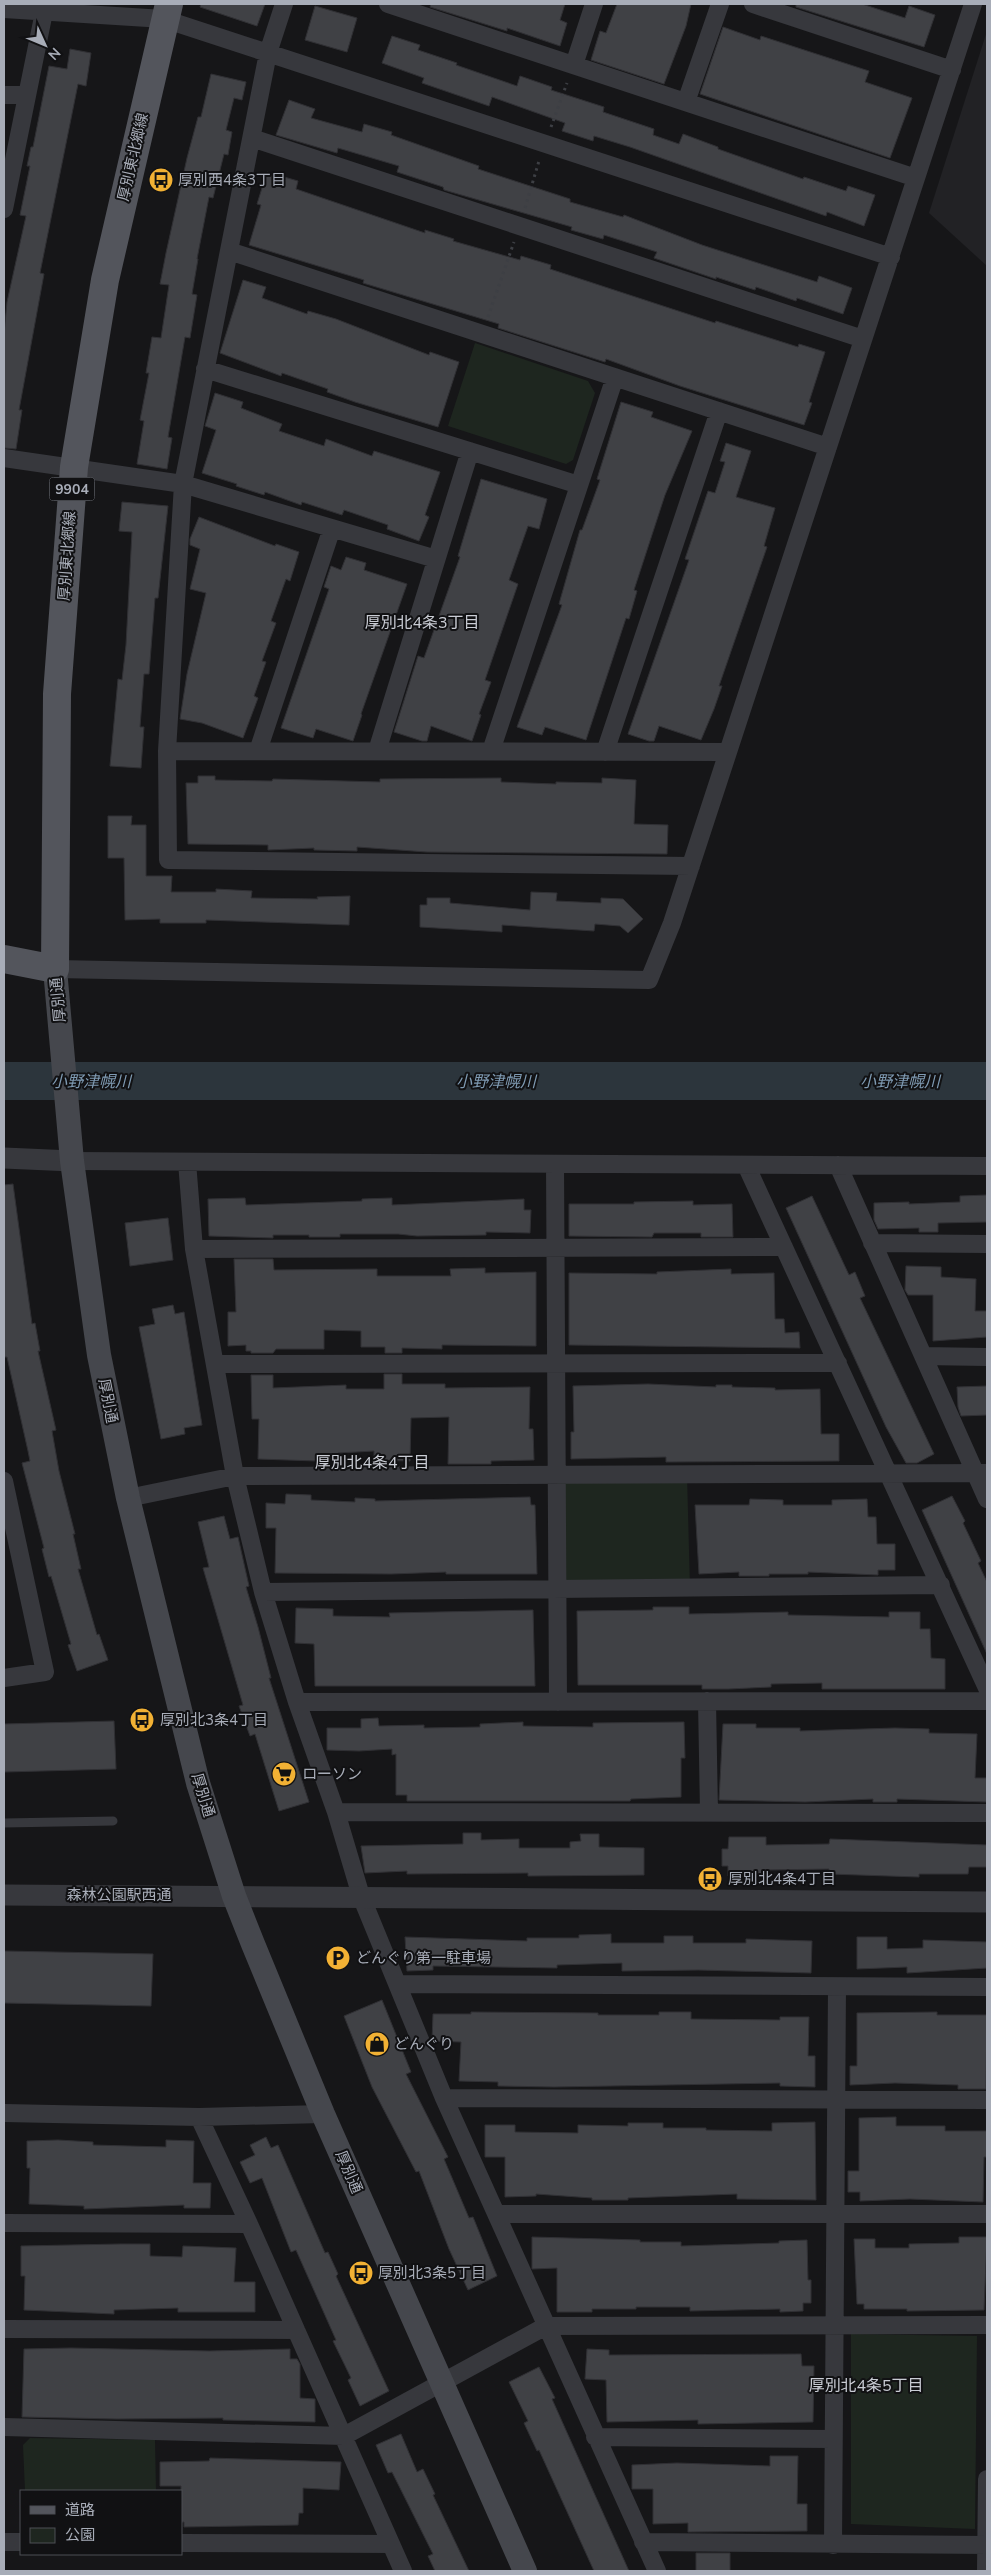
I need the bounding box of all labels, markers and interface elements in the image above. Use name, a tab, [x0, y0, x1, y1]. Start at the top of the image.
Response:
north arrow	[20, 20, 70, 70]
text: N	[44, 43, 64, 64]
street label: 厚別東北郷線	[113, 111, 153, 203]
bus stop icon: 厚別西4条3丁目	[148, 167, 174, 193]
place label: 厚別西4条3丁目	[178, 170, 286, 190]
road number: 9904	[50, 478, 94, 500]
street label: 厚別東北郷線	[54, 510, 80, 602]
district label: 厚別北4条3丁目	[364, 612, 480, 634]
street label: 厚別通	[46, 977, 70, 1023]
water label: 小野津幌川	[51, 1071, 133, 1093]
water label: 小野津幌川	[456, 1071, 538, 1093]
water label: 小野津幌川	[860, 1071, 942, 1093]
street label: 厚別通	[94, 1377, 122, 1425]
district label: 厚別北4条4丁目	[314, 1452, 430, 1474]
bus stop icon: 厚別北3条4丁目	[129, 1707, 155, 1733]
place label: 厚別北3条4丁目	[160, 1710, 268, 1730]
supermarket icon: ローソン	[271, 1761, 297, 1787]
place label: ローソン	[302, 1764, 362, 1784]
street label: 厚別通	[187, 1771, 219, 1819]
bus stop icon: 厚別北4条4丁目	[697, 1866, 723, 1892]
place label: 厚別北4条4丁目	[728, 1869, 836, 1889]
street label: 森林公園駅西通	[66, 1885, 172, 1905]
parking icon: どんぐり第一駐車場	[325, 1945, 351, 1971]
place label: どんぐり第一駐車場	[356, 1948, 491, 1968]
shop icon: どんぐり	[364, 2031, 390, 2057]
place label: どんぐり	[394, 2034, 454, 2054]
street label: 厚別通	[331, 2147, 367, 2197]
bus stop icon: 厚別北3条5丁目	[348, 2260, 374, 2286]
place label: 厚別北3条5丁目	[378, 2263, 486, 2283]
district label: 厚別北4条5丁目	[808, 2375, 924, 2397]
legend	[20, 2490, 182, 2555]
text: 道路	[65, 2500, 95, 2520]
text: 公園	[65, 2525, 95, 2545]

